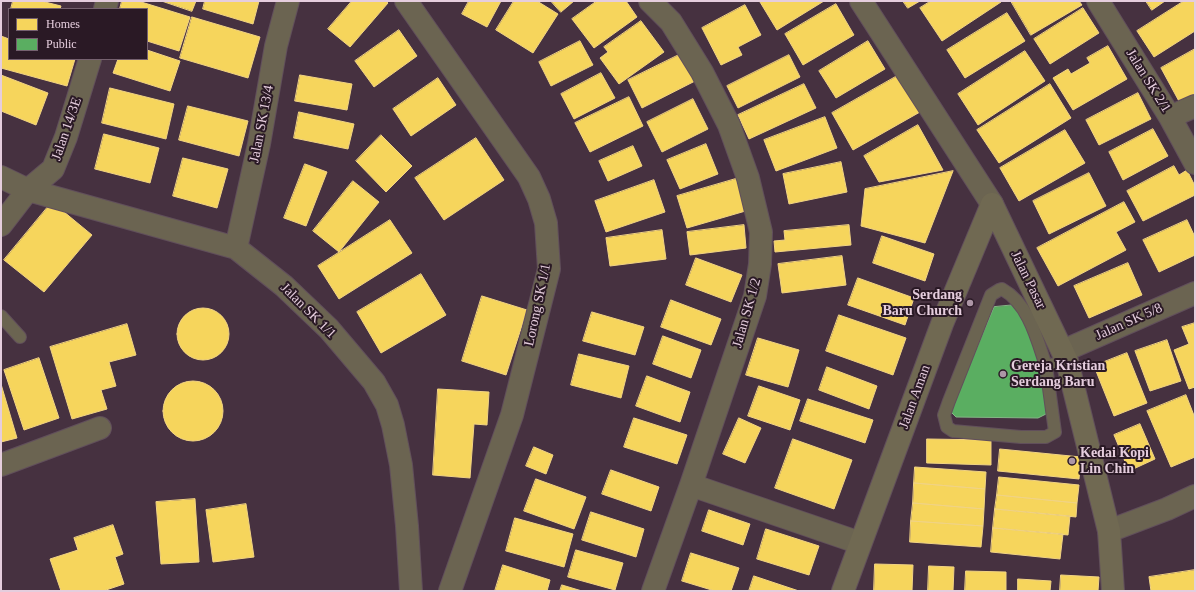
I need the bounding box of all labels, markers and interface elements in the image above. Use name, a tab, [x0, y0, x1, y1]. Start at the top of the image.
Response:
legend	[8, 8, 148, 60]
text: Homes	[46, 17, 80, 31]
text: Public	[46, 37, 77, 51]
street label: Jalan SK 2/1	[1122, 46, 1174, 116]
street label: Jalan SK 13/4	[246, 84, 278, 164]
street label: Jalan 14/3E	[48, 95, 86, 163]
street label: Jalan Pasar	[1007, 248, 1049, 312]
street label: Lorong SK 1/1	[521, 262, 555, 348]
street label: Jalan SK 1/2	[729, 276, 765, 350]
street label: Jalan SK 1/1	[277, 280, 339, 342]
place label: Serdang Baru Church	[883, 287, 962, 320]
marker: Serdang Baru Church	[965, 298, 975, 308]
street label: Jalan SK 5/8	[1093, 300, 1165, 344]
place label: Gereja Kristian Serdang Baru	[1011, 358, 1105, 390]
street label: Jalan Aman	[896, 363, 934, 431]
marker: Gereja Kristian Serdang Baru	[998, 369, 1008, 379]
place label: Kedai Kopi Lin Chin	[1080, 445, 1149, 478]
marker: Kedai Kopi Lin Chin	[1067, 456, 1077, 466]

